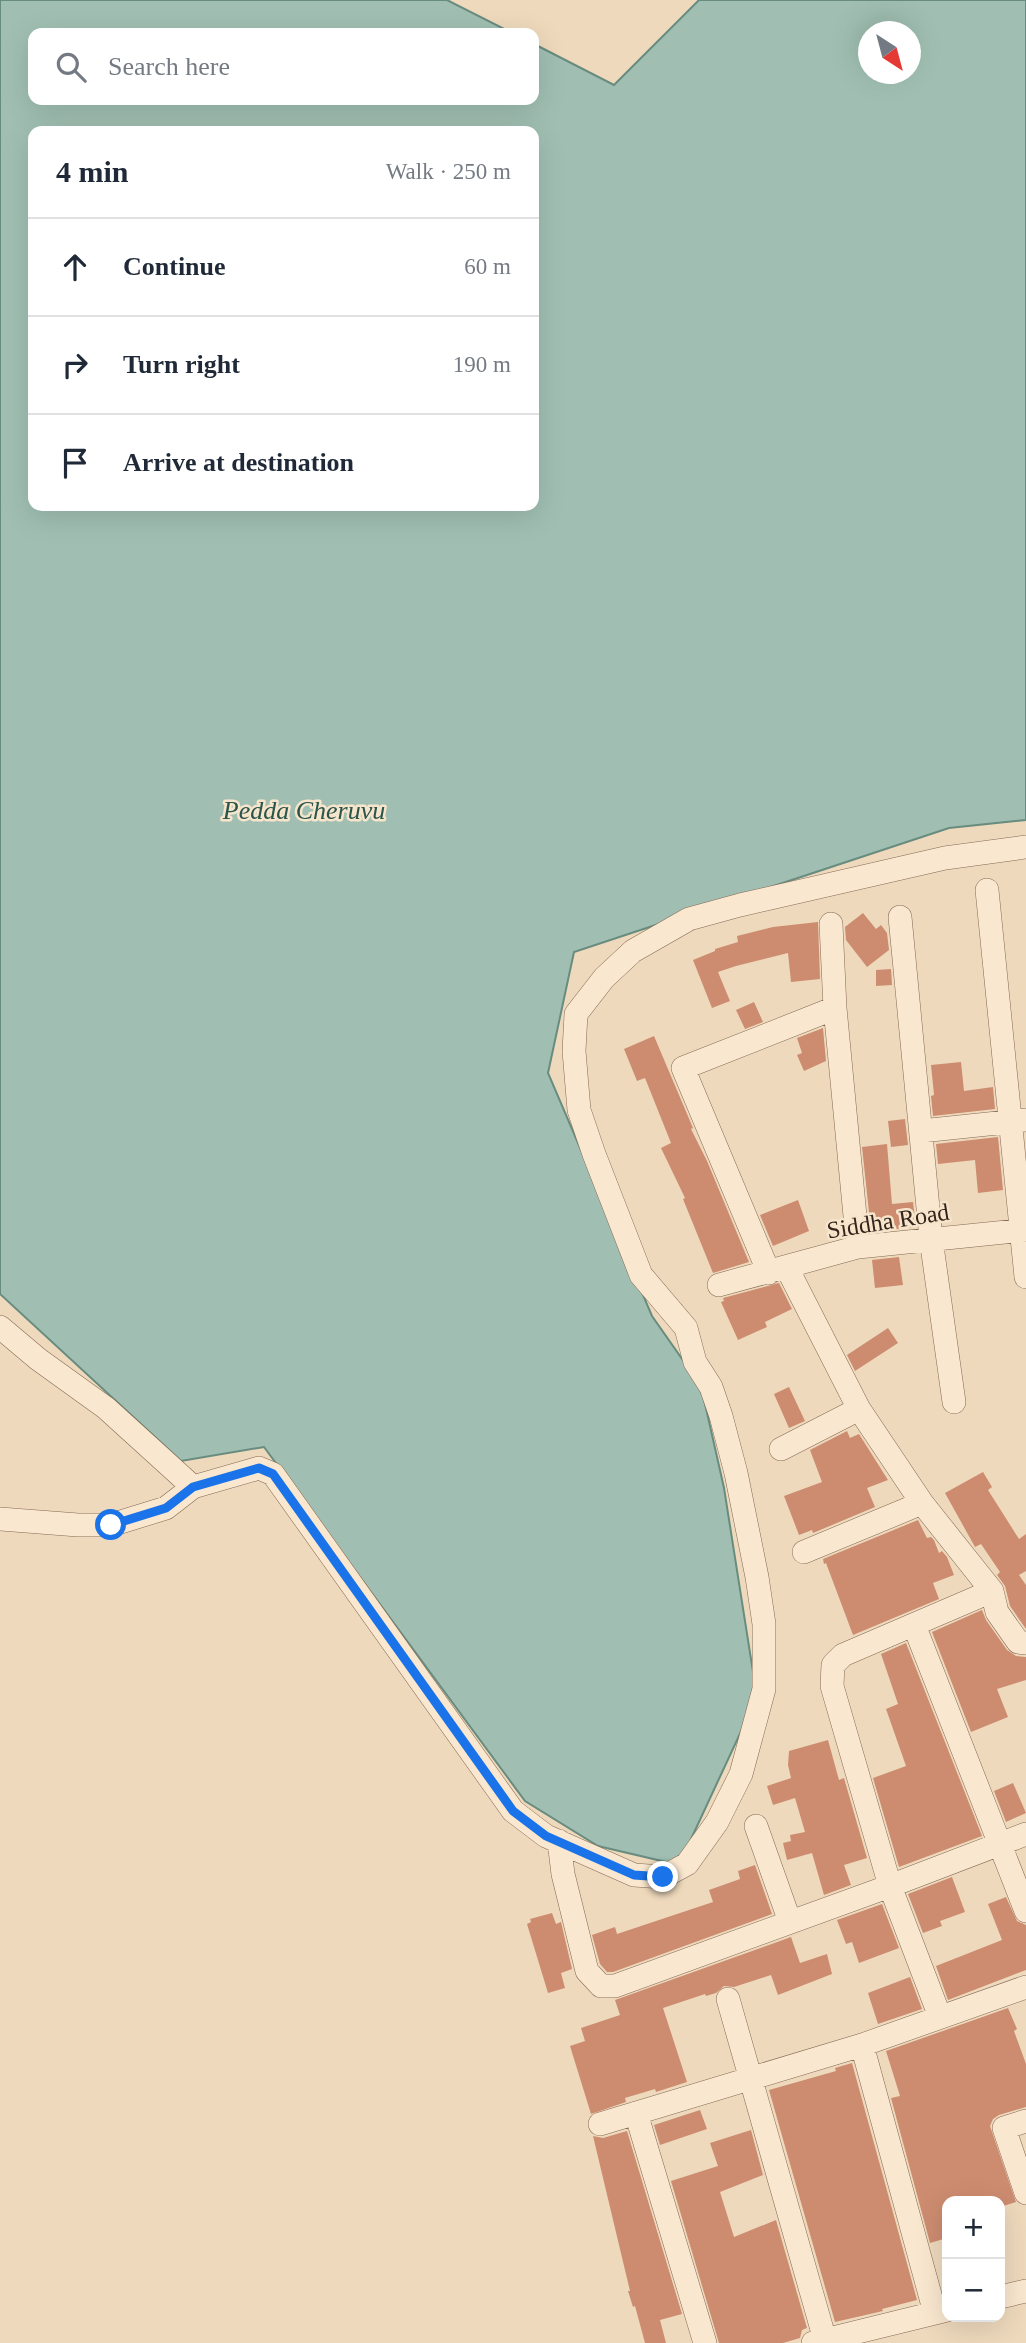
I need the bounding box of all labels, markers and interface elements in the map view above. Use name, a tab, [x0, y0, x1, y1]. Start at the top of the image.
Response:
north arrow	[858, 21, 921, 84]
search box	[28, 28, 539, 105]
icon: search	[52, 48, 90, 86]
text: Search here	[108, 52, 230, 81]
text: 4 min	[56, 155, 129, 188]
text: Walk · 250 m	[386, 159, 511, 184]
icon: ahead	[56, 248, 94, 286]
text: Continue	[123, 252, 226, 281]
text: 60 m	[464, 254, 511, 279]
icon: right	[56, 346, 94, 384]
text: Turn right	[123, 350, 240, 379]
text: 190 m	[453, 352, 511, 377]
icon: arrive	[56, 444, 94, 482]
text: Arrive at destination	[123, 448, 354, 477]
water label: Pedda Cheruvu	[222, 796, 385, 825]
street label: Siddha Road	[825, 1199, 951, 1243]
route start	[95, 1509, 126, 1540]
route end	[647, 1861, 678, 1892]
map controls	[942, 2196, 1005, 2322]
button: +	[942, 2196, 1005, 2259]
button: −	[942, 2259, 1005, 2322]

